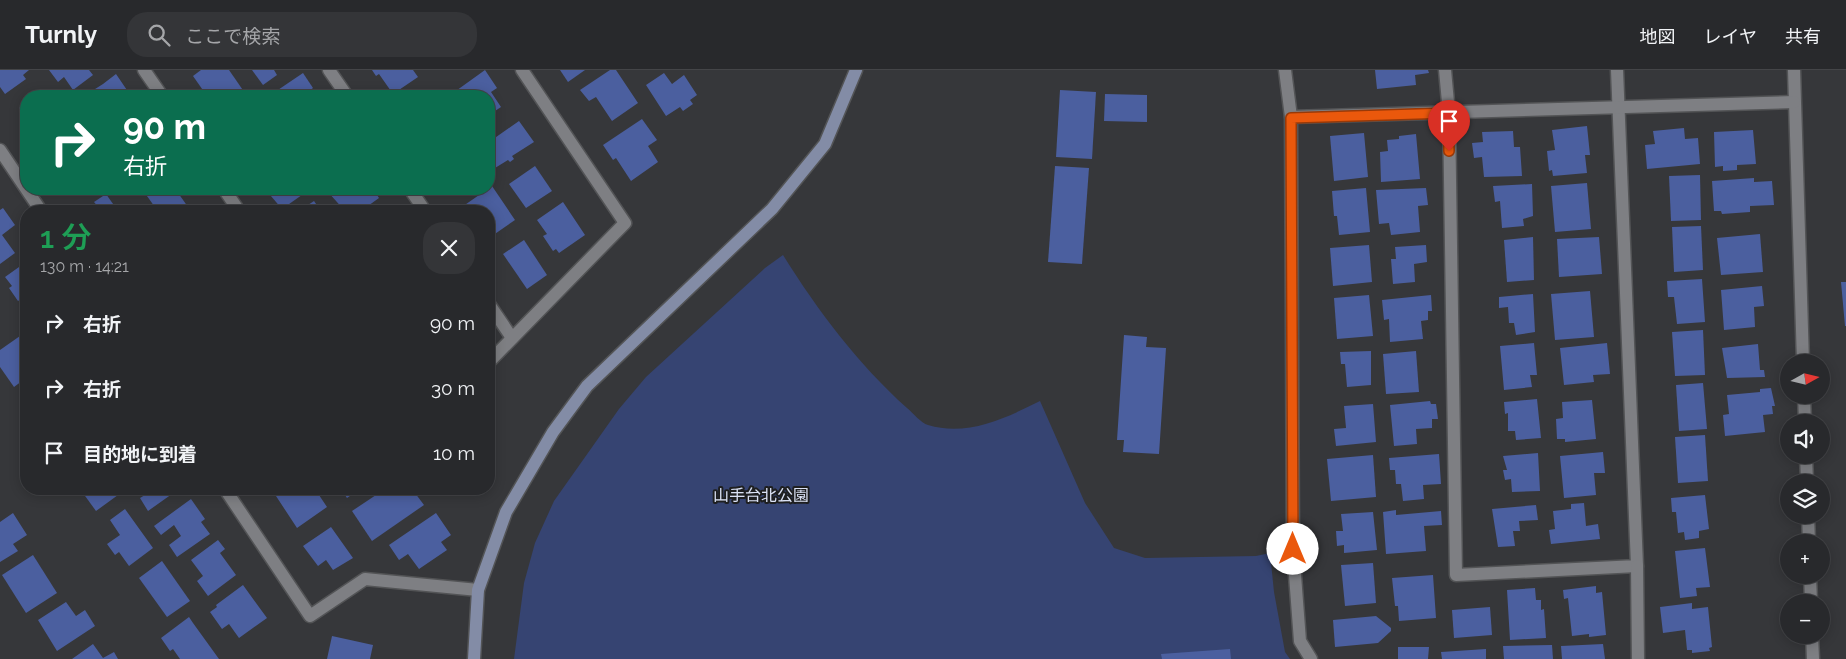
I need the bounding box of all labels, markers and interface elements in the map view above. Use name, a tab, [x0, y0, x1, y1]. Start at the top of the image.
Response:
search box	[127, 12, 477, 57]
text: Turnly	[25, 20, 97, 49]
icon: search	[145, 21, 173, 49]
text: ここで検索	[185, 25, 280, 47]
text: 地図	[1640, 26, 1676, 47]
text: レイヤ	[1704, 26, 1757, 47]
text: 共有	[1785, 26, 1821, 47]
pin	[1428, 100, 1470, 151]
text: 90 m	[123, 106, 206, 147]
icon: arrive	[1435, 107, 1463, 135]
icon: right	[40, 110, 105, 175]
text: 右折	[123, 153, 167, 179]
text: 1 分	[40, 220, 92, 255]
button: close	[423, 222, 475, 274]
text: 130 m · 14:21	[40, 257, 129, 276]
icon: right	[40, 309, 68, 337]
text: 90 m	[430, 312, 475, 334]
text: 右折	[83, 313, 121, 335]
north arrow	[1780, 354, 1830, 404]
map controls	[1780, 354, 1830, 644]
icon: right	[40, 374, 68, 402]
text: 30 m	[431, 377, 475, 399]
text: 右折	[83, 378, 121, 400]
button: sound	[1780, 414, 1830, 464]
icon: arrive	[40, 439, 68, 467]
text: 10 m	[433, 442, 475, 464]
text: 目的地に到着	[83, 443, 197, 465]
button: layers	[1780, 474, 1830, 524]
park label: 山手台北公園	[713, 486, 809, 505]
position arrow	[1266, 522, 1318, 574]
button: +	[1780, 534, 1830, 584]
button: −	[1780, 594, 1830, 644]

